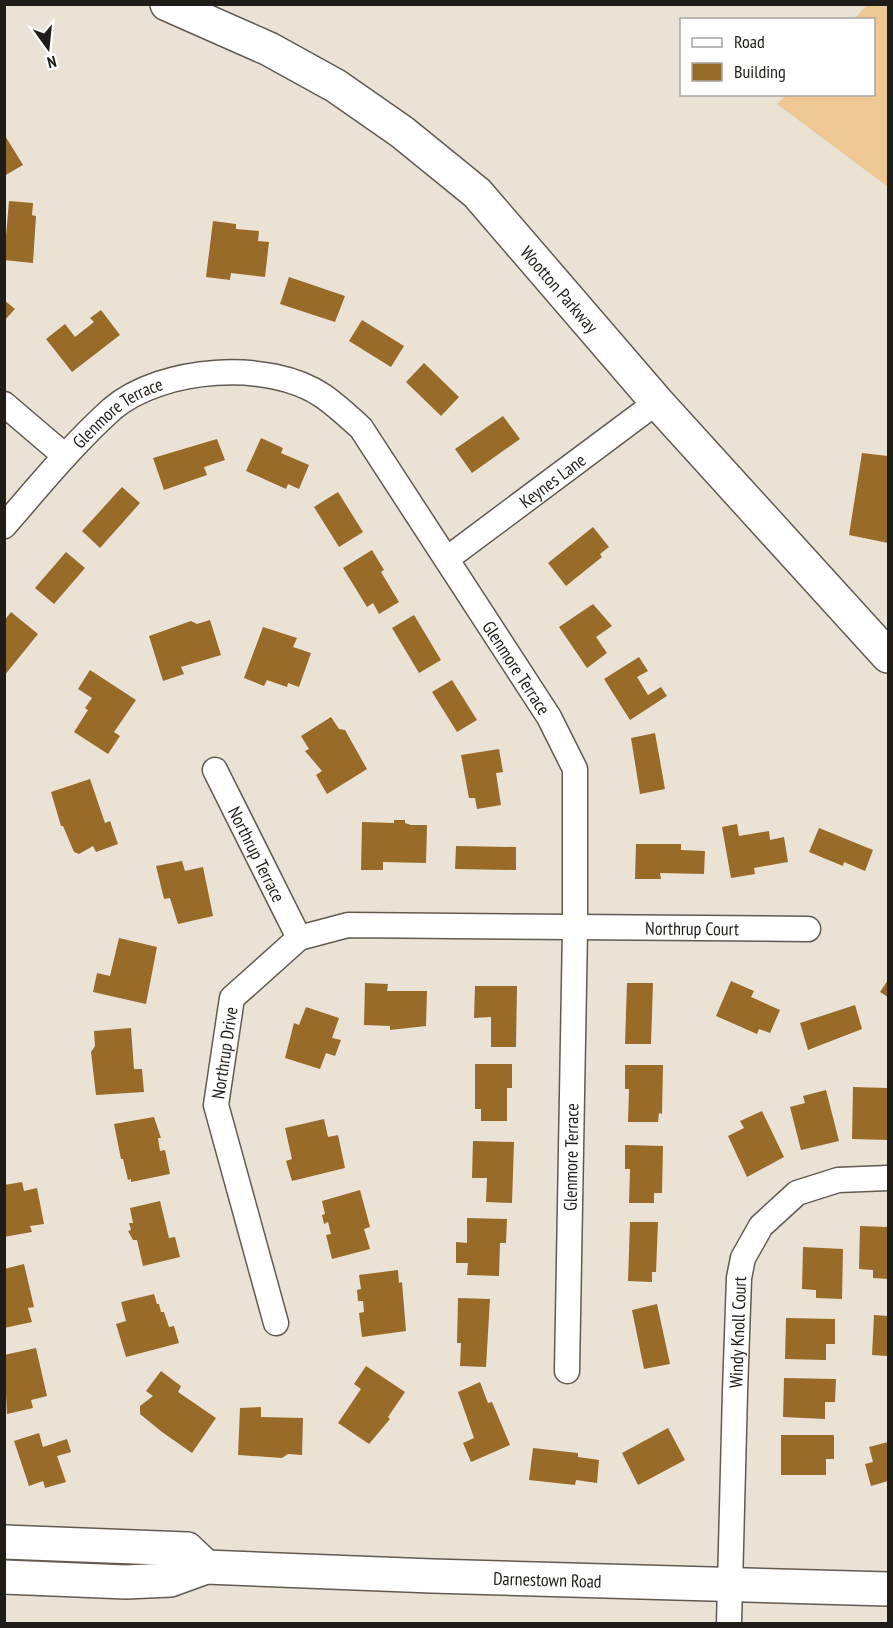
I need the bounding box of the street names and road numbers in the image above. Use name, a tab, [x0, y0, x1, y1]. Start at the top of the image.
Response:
street label: Wootton Parkway	[516, 241, 604, 338]
street label: Glenmore Terrace	[67, 372, 165, 453]
street label: Keynes Lane	[514, 448, 590, 513]
street label: Glenmore Terrace	[478, 616, 556, 719]
street label: Northrup Terrace	[224, 802, 291, 906]
street label: Northrup Court	[645, 916, 739, 940]
street label: Northrup Drive	[206, 1005, 242, 1100]
street label: Glenmore Terrace	[559, 1103, 583, 1211]
street label: Windy Knoll Court	[724, 1276, 751, 1388]
street label: Darnestown Road	[493, 1566, 602, 1592]

